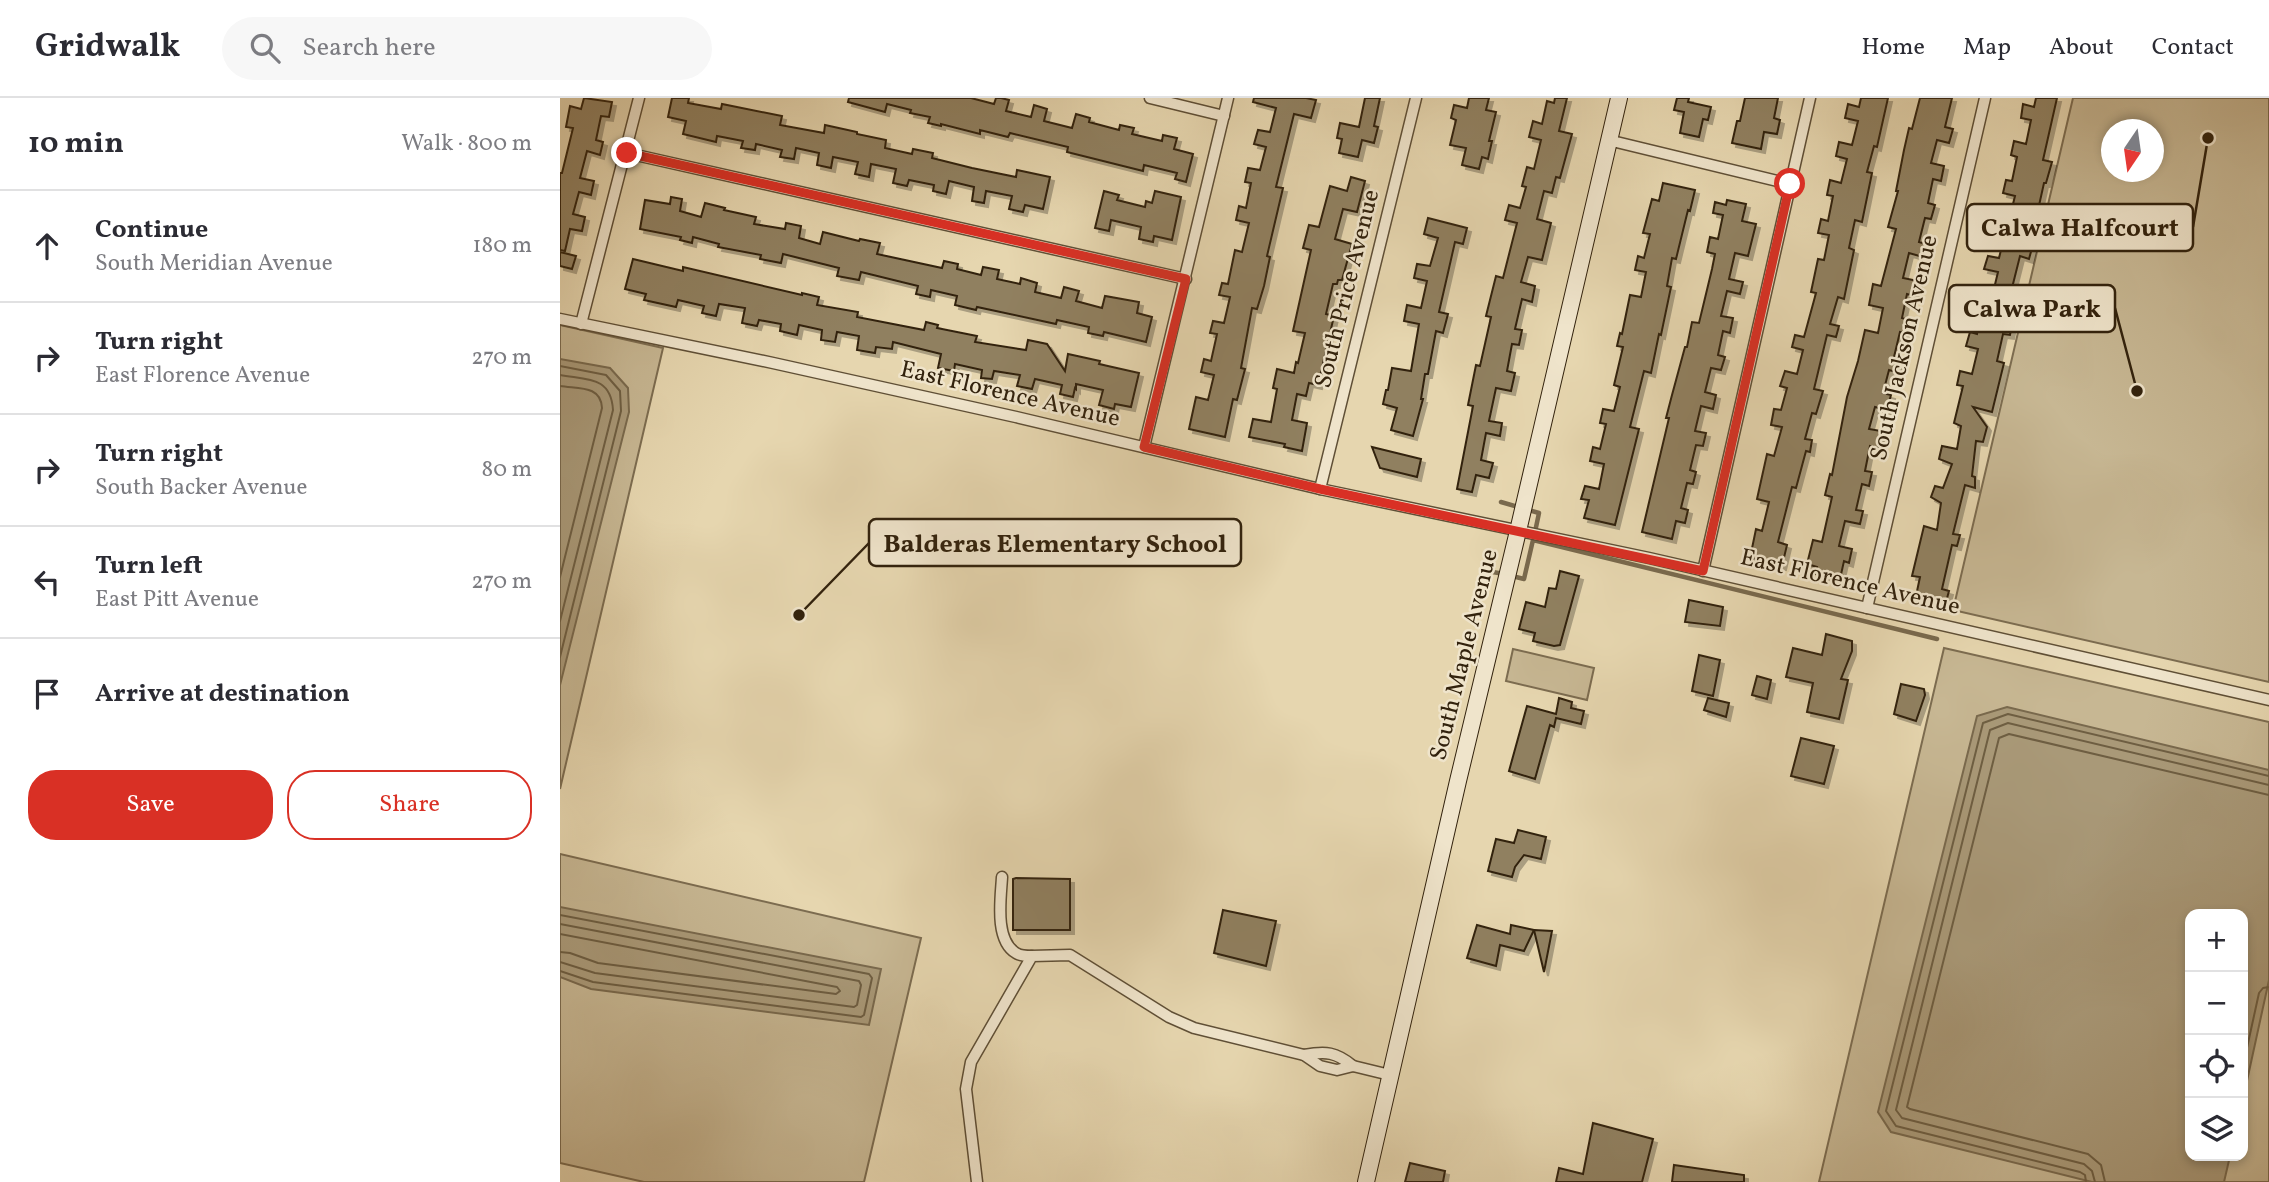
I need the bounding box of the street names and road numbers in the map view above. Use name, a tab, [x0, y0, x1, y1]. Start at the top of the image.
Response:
street label: South Price Avenue	[1307, 186, 1389, 392]
street label: South Jackson Avenue	[1862, 232, 1948, 464]
street label: East Florence Avenue	[897, 353, 1123, 437]
street label: East Florence Avenue	[1737, 541, 1963, 625]
street label: South Maple Avenue	[1422, 546, 1508, 764]

